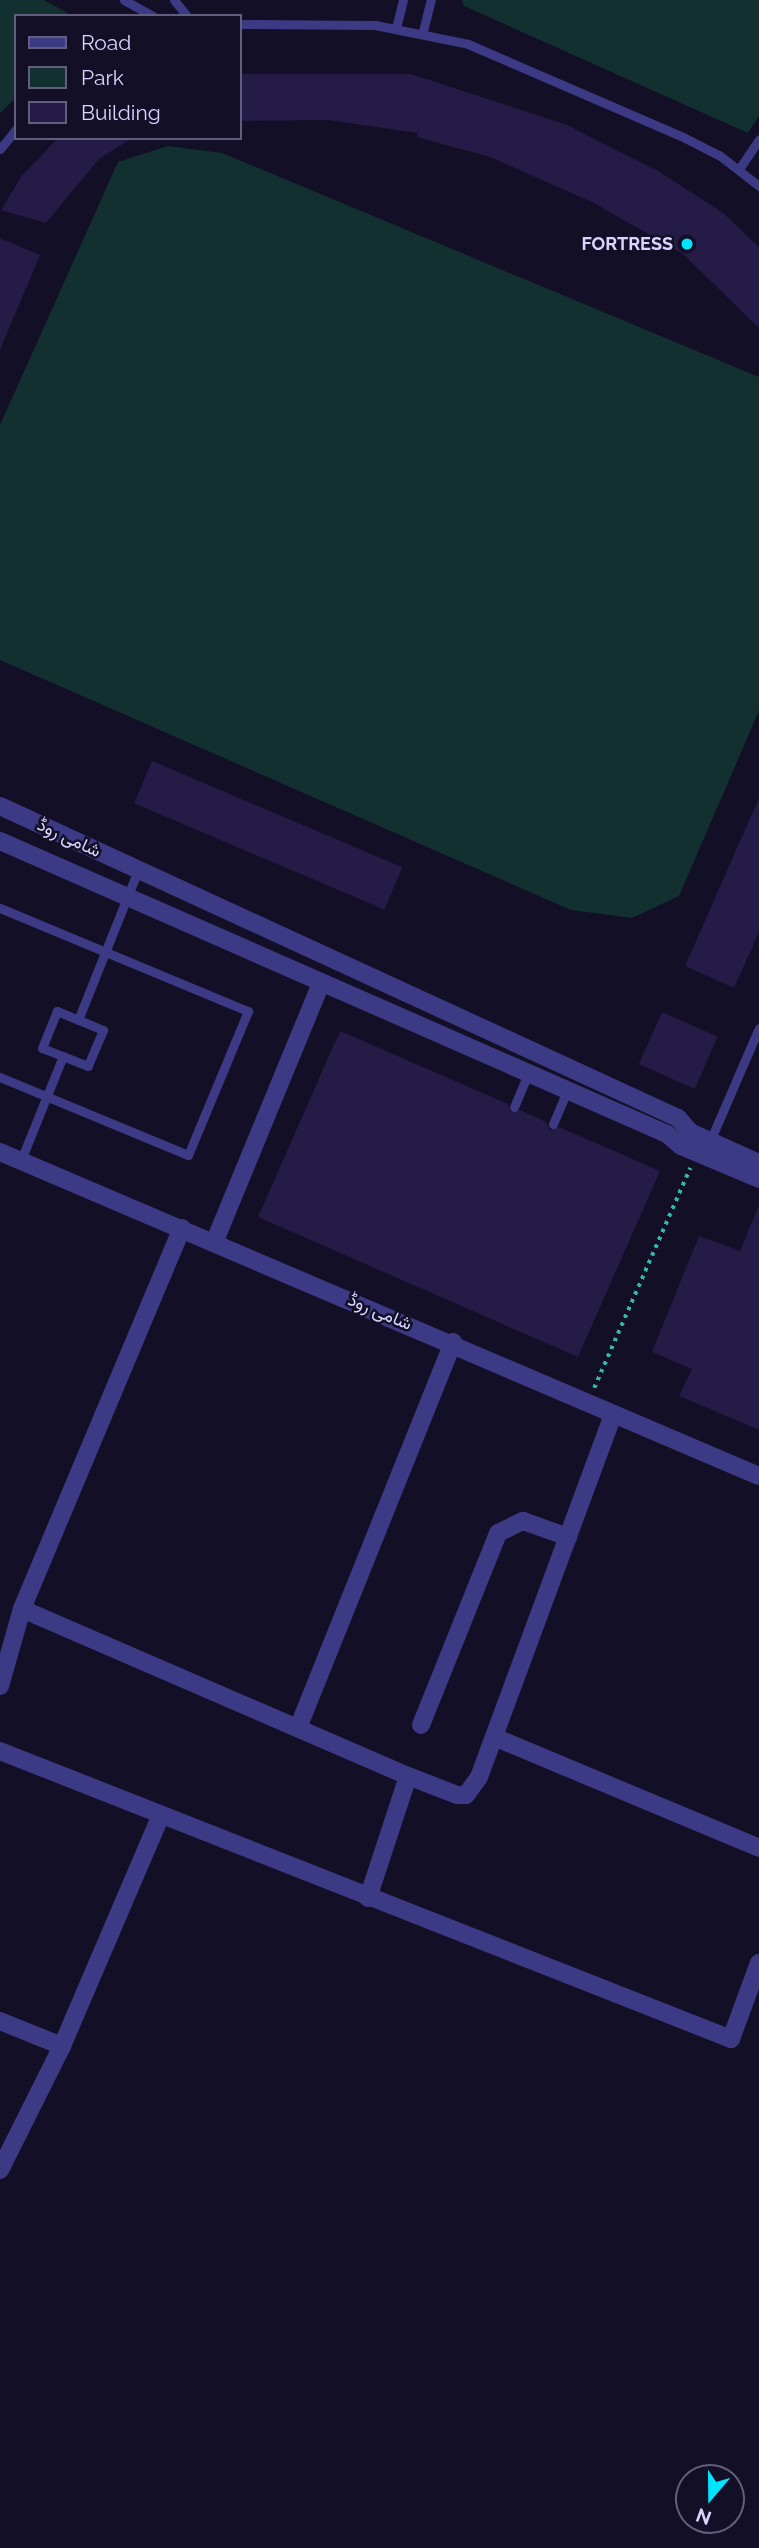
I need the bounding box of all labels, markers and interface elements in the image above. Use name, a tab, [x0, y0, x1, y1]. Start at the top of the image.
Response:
legend	[14, 14, 242, 140]
text: Road	[81, 30, 131, 55]
text: Park	[81, 65, 124, 90]
text: Building	[81, 100, 161, 125]
place label: FORTRESS	[581, 233, 673, 255]
marker: FORTRESS	[679, 236, 695, 252]
street label: شامی روڈ	[34, 814, 104, 862]
street label: شامی روڈ	[345, 1289, 415, 1335]
north arrow	[675, 2464, 745, 2534]
text: N	[693, 2504, 714, 2530]

